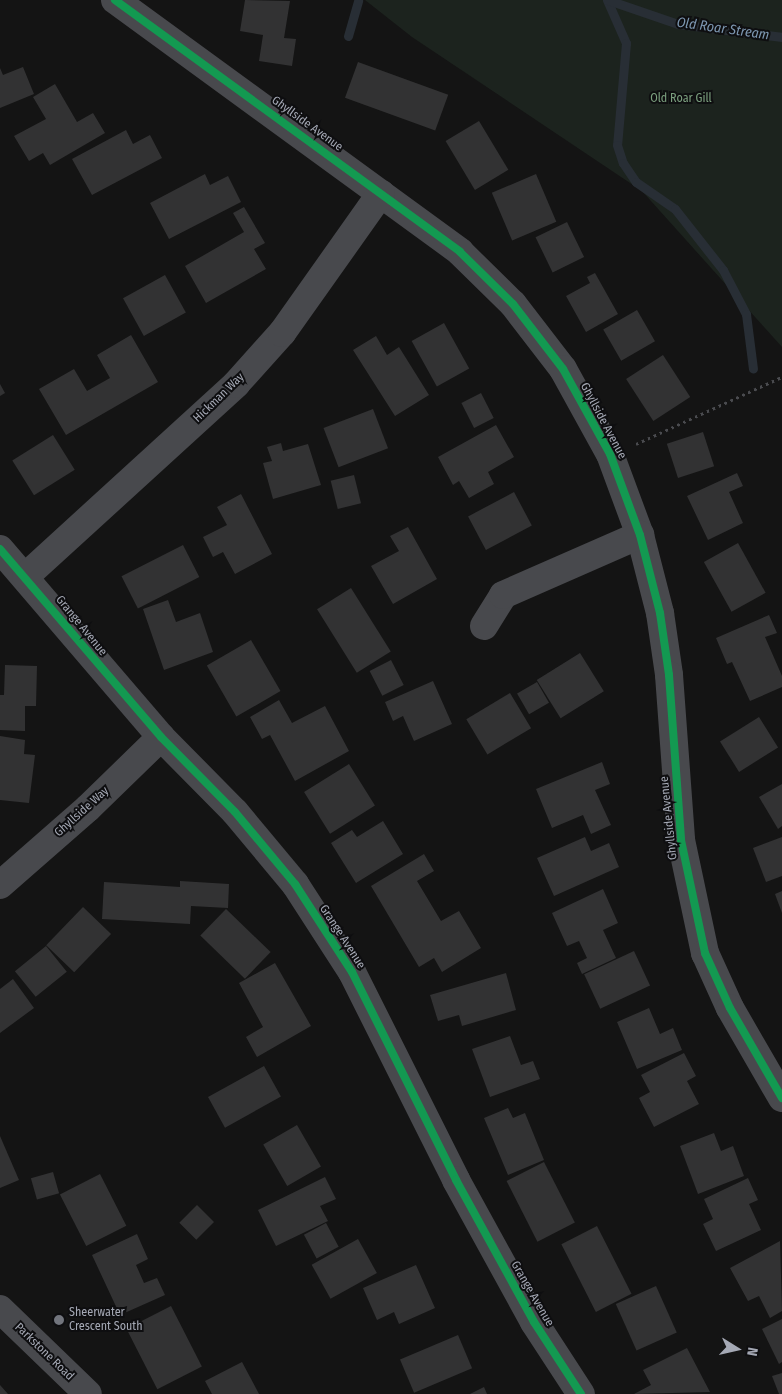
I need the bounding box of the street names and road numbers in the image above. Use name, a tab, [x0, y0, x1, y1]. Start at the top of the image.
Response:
street label: Ghyllside Avenue	[269, 93, 345, 155]
street label: Hickman Way	[191, 370, 247, 426]
street label: Ghyllside Avenue	[577, 380, 629, 462]
street label: Grange Avenue	[52, 593, 110, 659]
street label: Ghyllside Avenue	[657, 775, 681, 861]
street label: Ghyllside Way	[52, 784, 112, 840]
street label: Grange Avenue	[316, 902, 368, 972]
street label: Grange Avenue	[507, 1259, 557, 1329]
street label: Parkstone Road	[12, 1320, 76, 1384]

